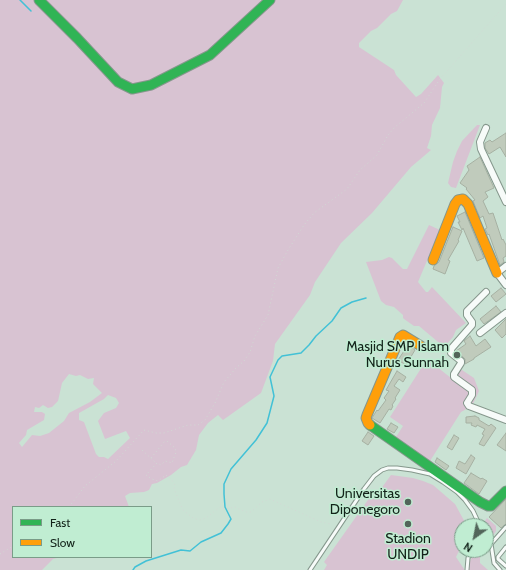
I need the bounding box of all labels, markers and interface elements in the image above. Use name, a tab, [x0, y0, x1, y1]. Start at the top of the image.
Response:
place label: Masjid SMP Islam Nurus Sunnah	[346, 339, 449, 372]
marker: Masjid SMP Islam Nurus Sunnah	[452, 350, 462, 360]
place label: Universitas Diponegoro	[330, 486, 400, 518]
marker: Universitas Diponegoro	[403, 497, 413, 507]
legend	[12, 506, 152, 558]
text: Fast	[50, 515, 70, 530]
north arrow	[454, 518, 494, 558]
marker: Stadion UNDIP	[403, 519, 413, 529]
place label: Stadion UNDIP	[385, 531, 431, 564]
text: Slow	[50, 535, 75, 550]
text: N	[461, 539, 475, 555]

